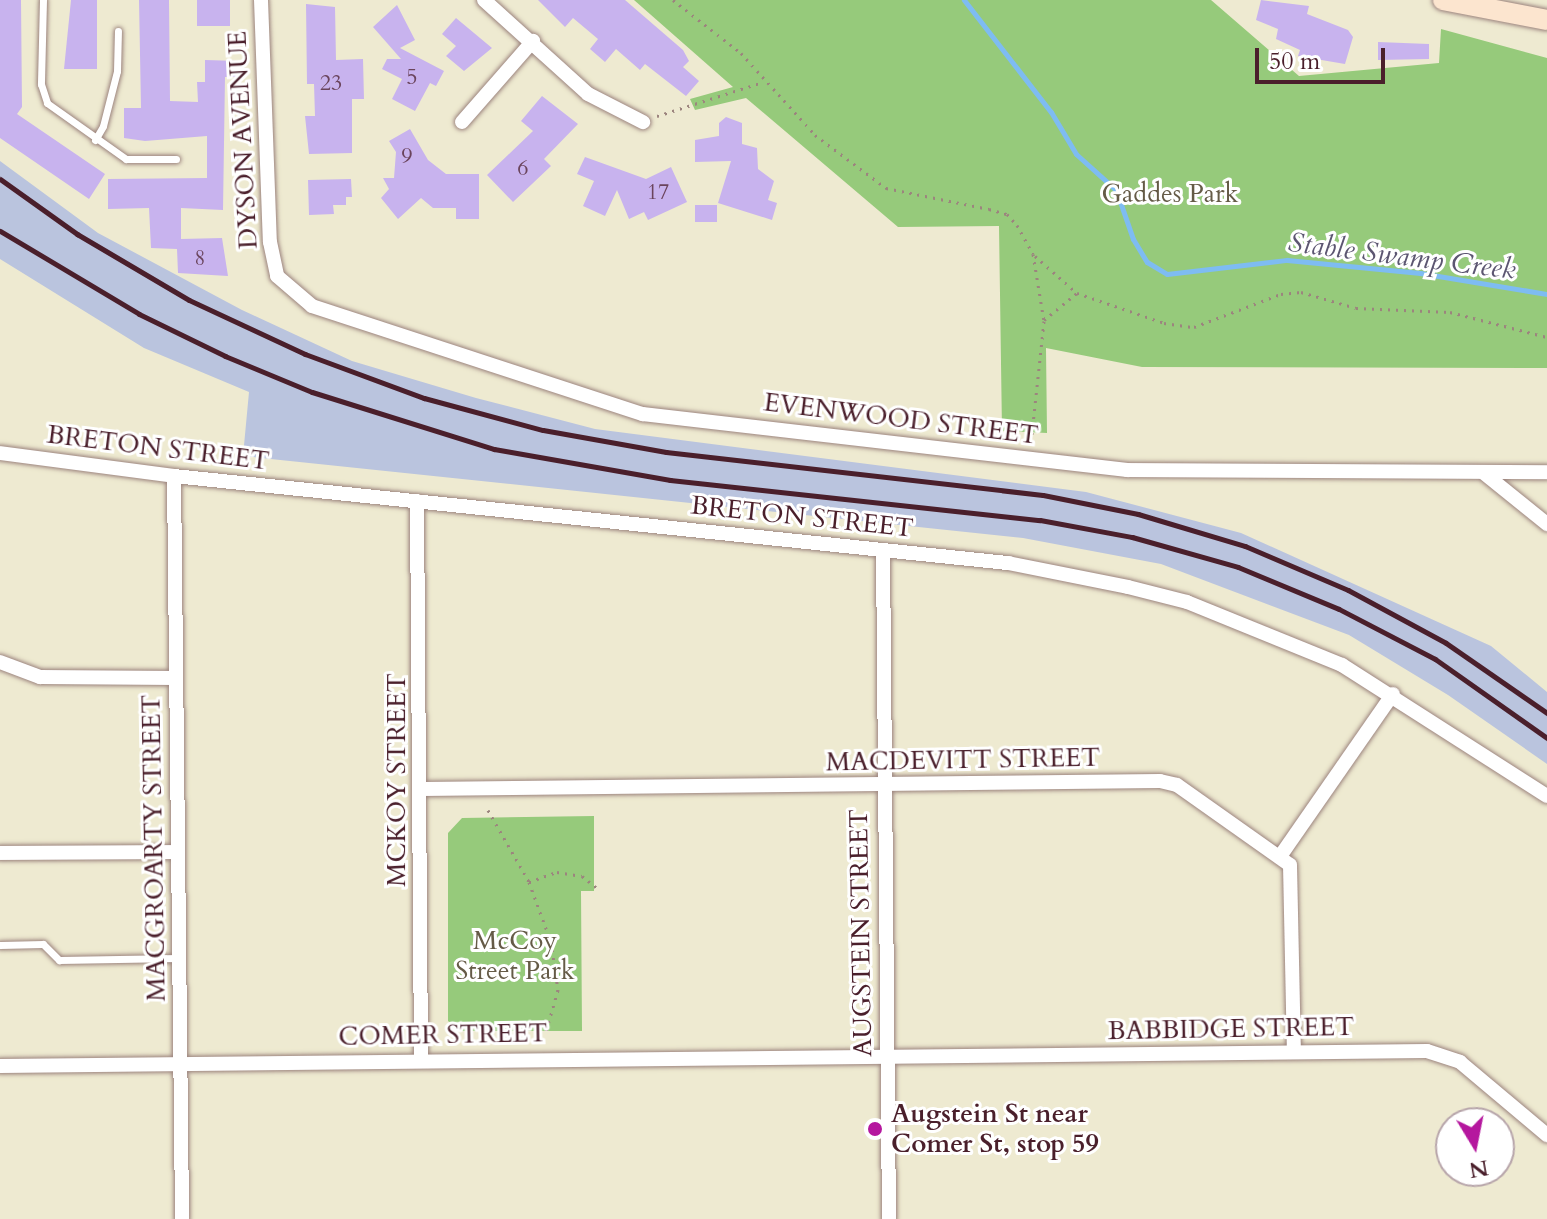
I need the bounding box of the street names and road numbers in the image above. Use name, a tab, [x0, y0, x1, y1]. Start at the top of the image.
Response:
street label: DYSON AVENUE	[222, 30, 264, 250]
street label: EVENWOOD STREET	[762, 387, 1040, 451]
street label: BRETON STREET	[45, 419, 271, 477]
street label: BRETON STREET	[689, 490, 915, 544]
street label: MCKOY STREET	[381, 673, 413, 887]
street label: MACGROARTY STREET	[136, 694, 172, 1002]
street label: MACDEVITT STREET	[826, 742, 1100, 778]
street label: AUGSTEIN STREET	[843, 809, 879, 1057]
street label: BABBIDGE STREET	[1108, 1011, 1354, 1047]
street label: COMER STREET	[338, 1018, 548, 1052]

